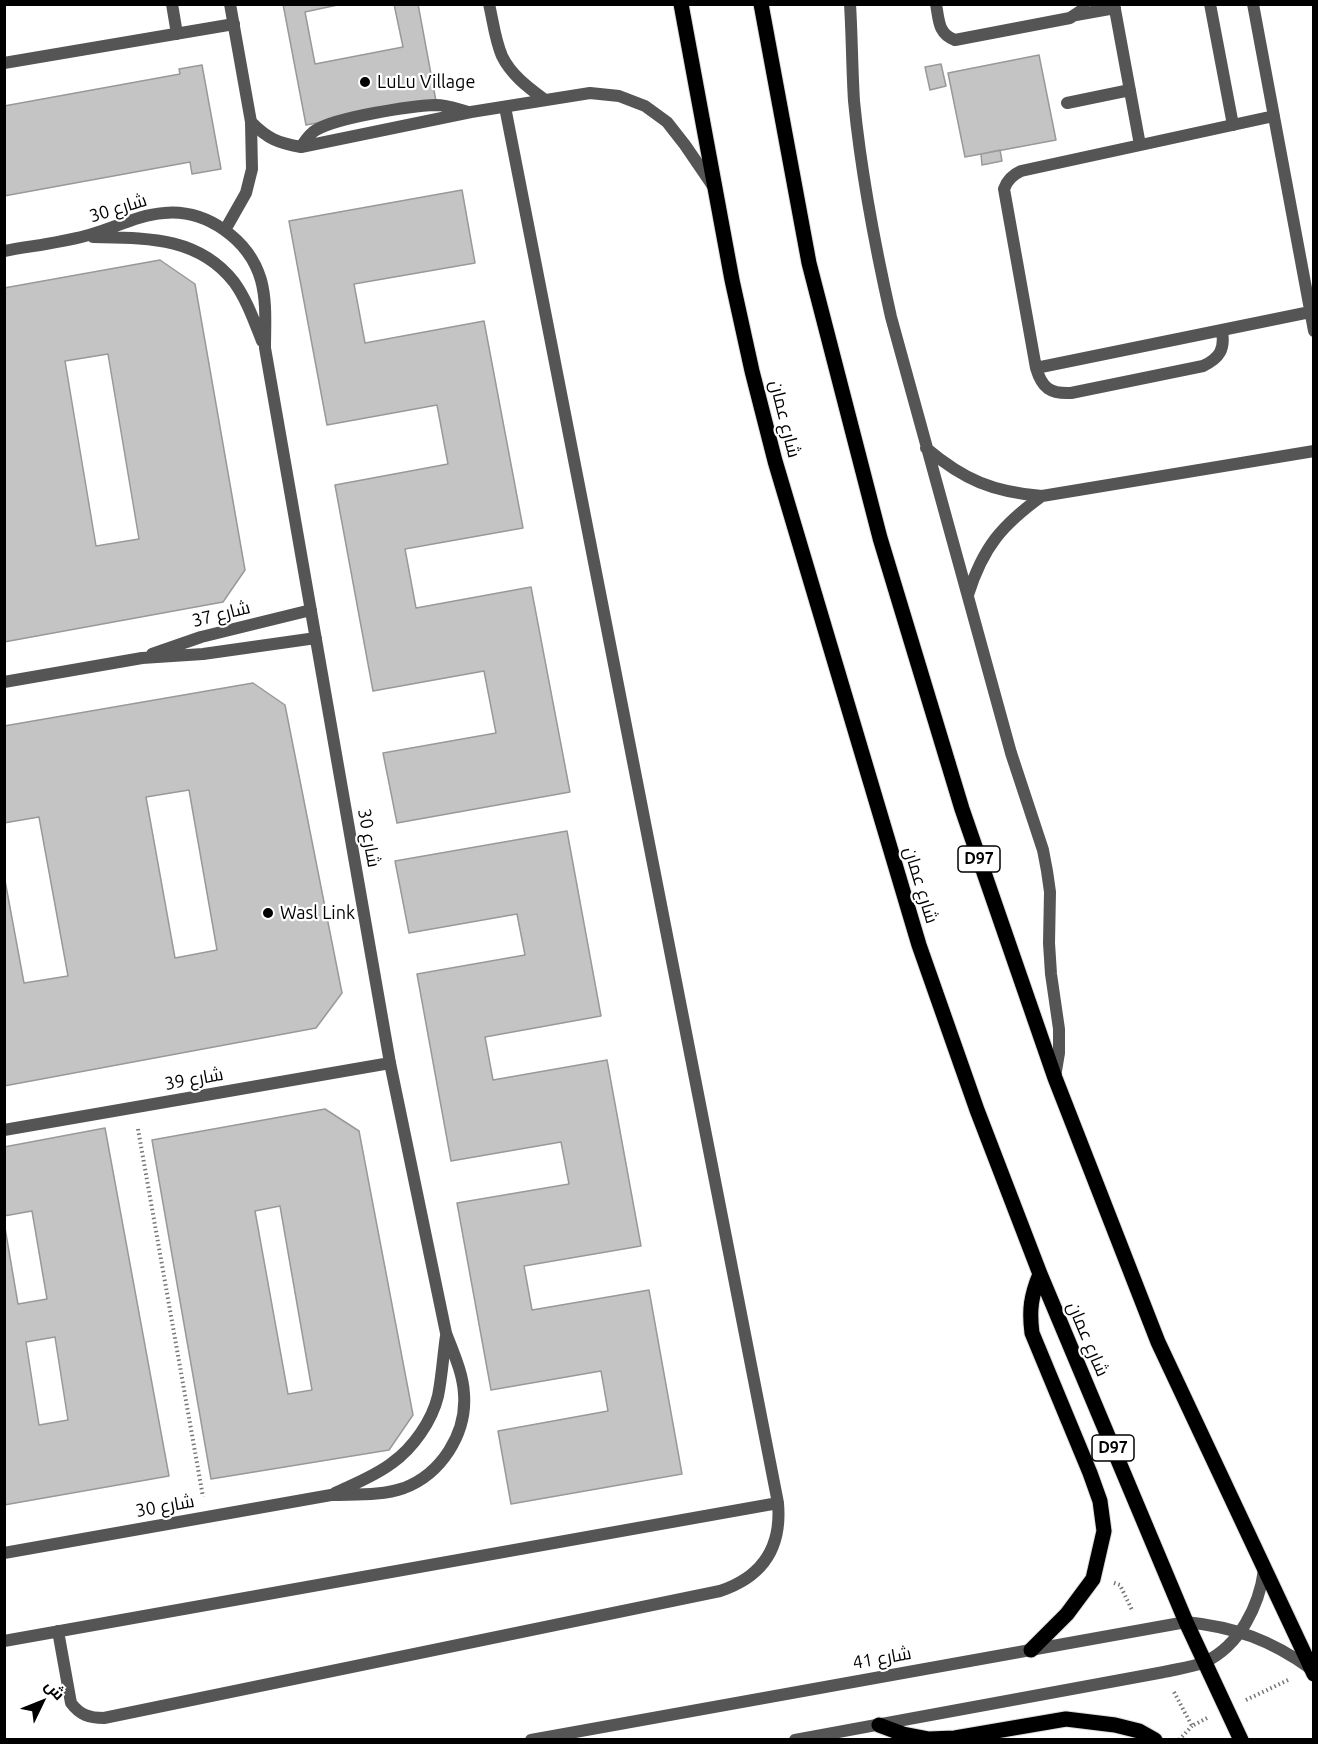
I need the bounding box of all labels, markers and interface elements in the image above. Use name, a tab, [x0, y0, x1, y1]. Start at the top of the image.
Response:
place label: LuLu Village	[377, 71, 475, 93]
marker: LuLu Village	[358, 75, 372, 89]
street label: شارع 30	[86, 189, 150, 227]
street label: شارع عمان	[765, 378, 805, 460]
street label: شارع 37	[190, 596, 252, 632]
street label: شارع 30	[353, 807, 385, 869]
street label: شارع عمان	[899, 844, 943, 926]
road number: D97	[958, 846, 1000, 872]
place label: Wasl Link	[280, 902, 355, 924]
marker: Wasl Link	[261, 906, 275, 920]
street label: شارع 39	[163, 1063, 225, 1095]
street label: شارع عمان	[1063, 1298, 1113, 1380]
road number: D97	[1092, 1435, 1134, 1461]
street label: شارع 30	[134, 1490, 196, 1522]
street label: شارع 41	[851, 1642, 913, 1674]
north arrow	[12, 1672, 72, 1732]
text: ش	[42, 1676, 69, 1703]

